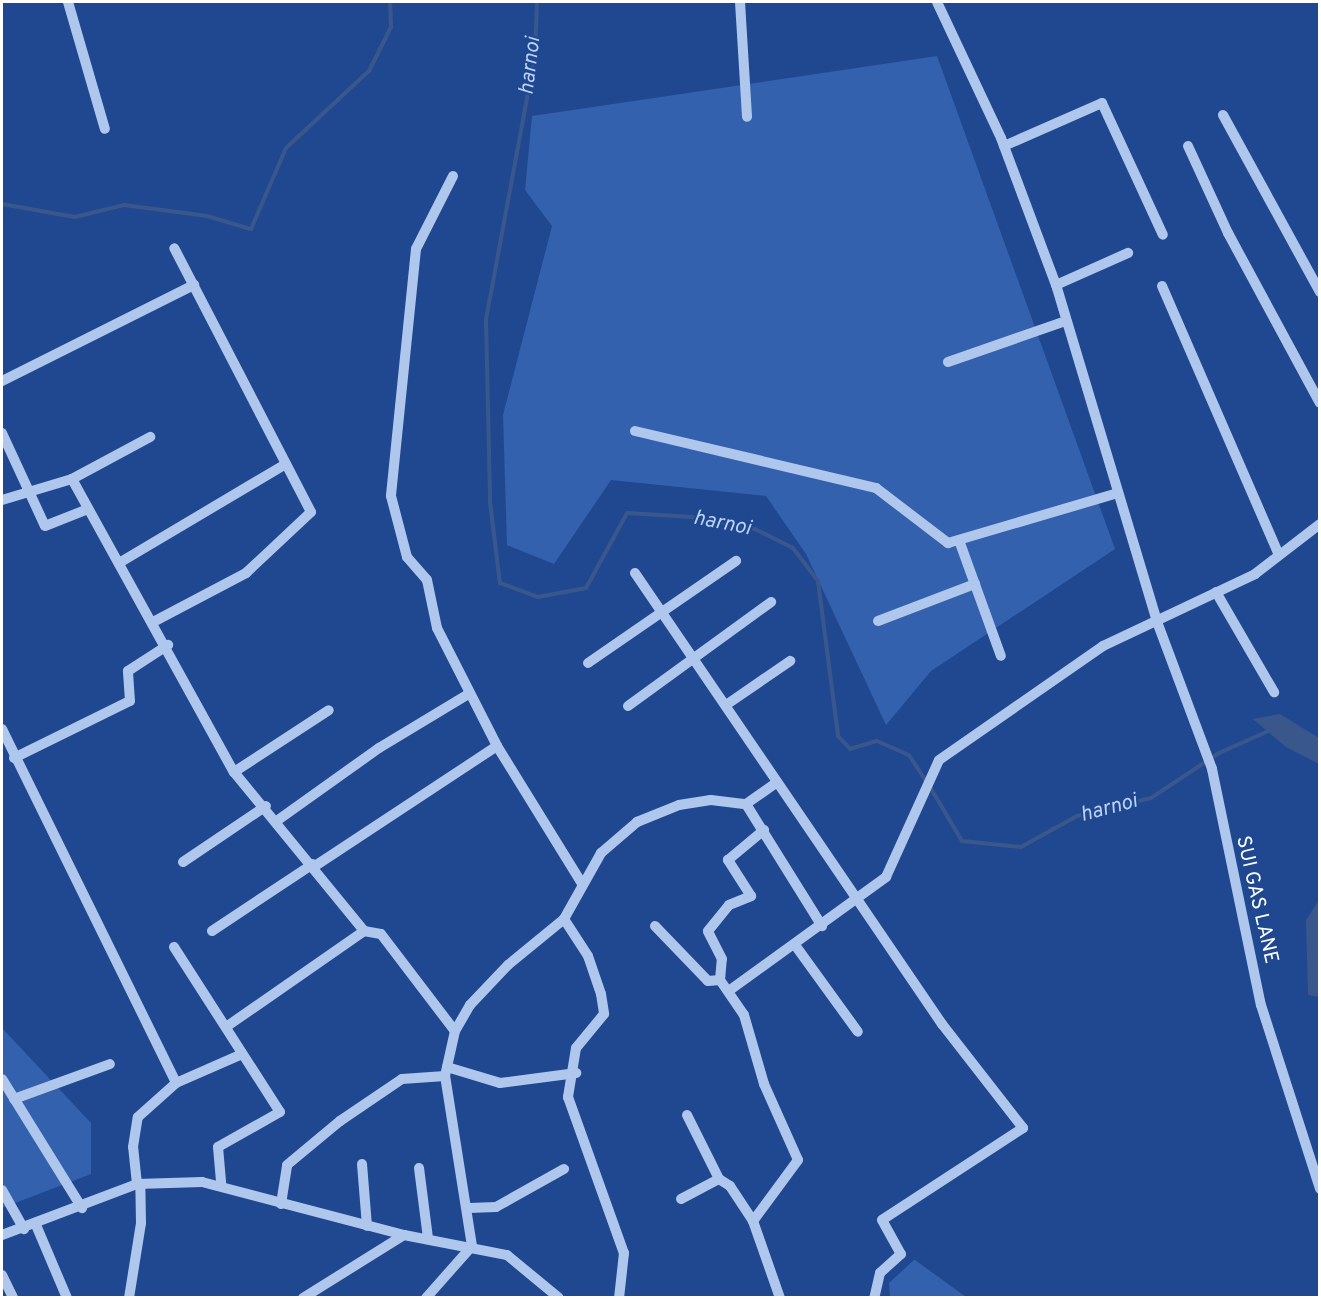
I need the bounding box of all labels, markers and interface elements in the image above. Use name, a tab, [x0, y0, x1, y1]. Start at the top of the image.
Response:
water label: harnoi	[515, 36, 547, 96]
water label: harnoi	[691, 506, 753, 542]
water label: harnoi	[1078, 789, 1140, 829]
street label: SUI GAS LANE	[1230, 834, 1282, 966]

